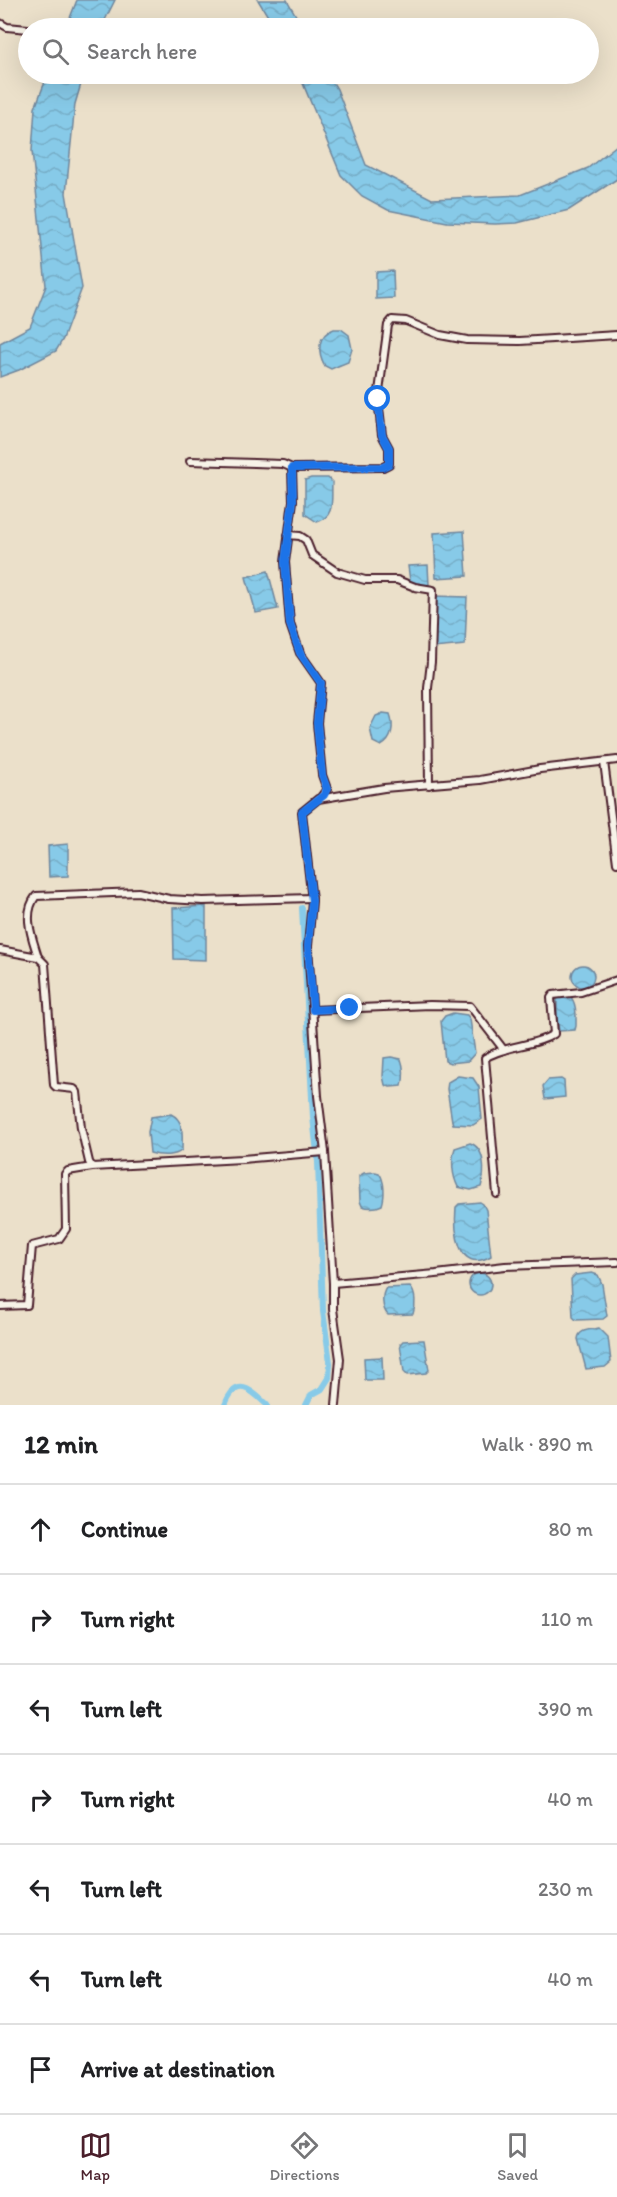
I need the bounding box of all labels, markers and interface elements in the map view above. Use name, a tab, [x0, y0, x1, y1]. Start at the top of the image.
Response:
search box	[18, 18, 599, 84]
icon: search	[39, 35, 72, 68]
text: Search here	[87, 38, 197, 65]
route start	[364, 385, 390, 411]
route end	[336, 994, 362, 1020]
text: 12 min	[24, 1428, 98, 1460]
text: Walk · 890 m	[481, 1432, 593, 1456]
icon: ahead	[24, 1513, 57, 1546]
text: Continue	[81, 1516, 168, 1543]
text: 80 m	[548, 1517, 593, 1541]
icon: right	[24, 1603, 57, 1636]
text: Turn right	[81, 1606, 175, 1633]
text: 110 m	[541, 1607, 593, 1631]
icon: left	[24, 1693, 57, 1726]
text: Turn left	[81, 1696, 162, 1723]
text: 390 m	[538, 1697, 593, 1721]
icon: right	[24, 1783, 57, 1816]
text: Turn right	[81, 1786, 175, 1813]
text: 40 m	[547, 1787, 593, 1811]
icon: left	[24, 1873, 57, 1906]
text: Turn left	[81, 1876, 162, 1903]
text: 230 m	[538, 1877, 593, 1901]
icon: left	[24, 1963, 57, 1996]
text: Turn left	[81, 1966, 162, 1993]
text: 40 m	[547, 1967, 593, 1991]
icon: arrive	[24, 2053, 57, 2086]
text: Arrive at destination	[81, 2056, 275, 2083]
tab: Map	[79, 2129, 112, 2184]
tab: Directions	[269, 2129, 340, 2184]
tab: Saved	[497, 2129, 538, 2184]

